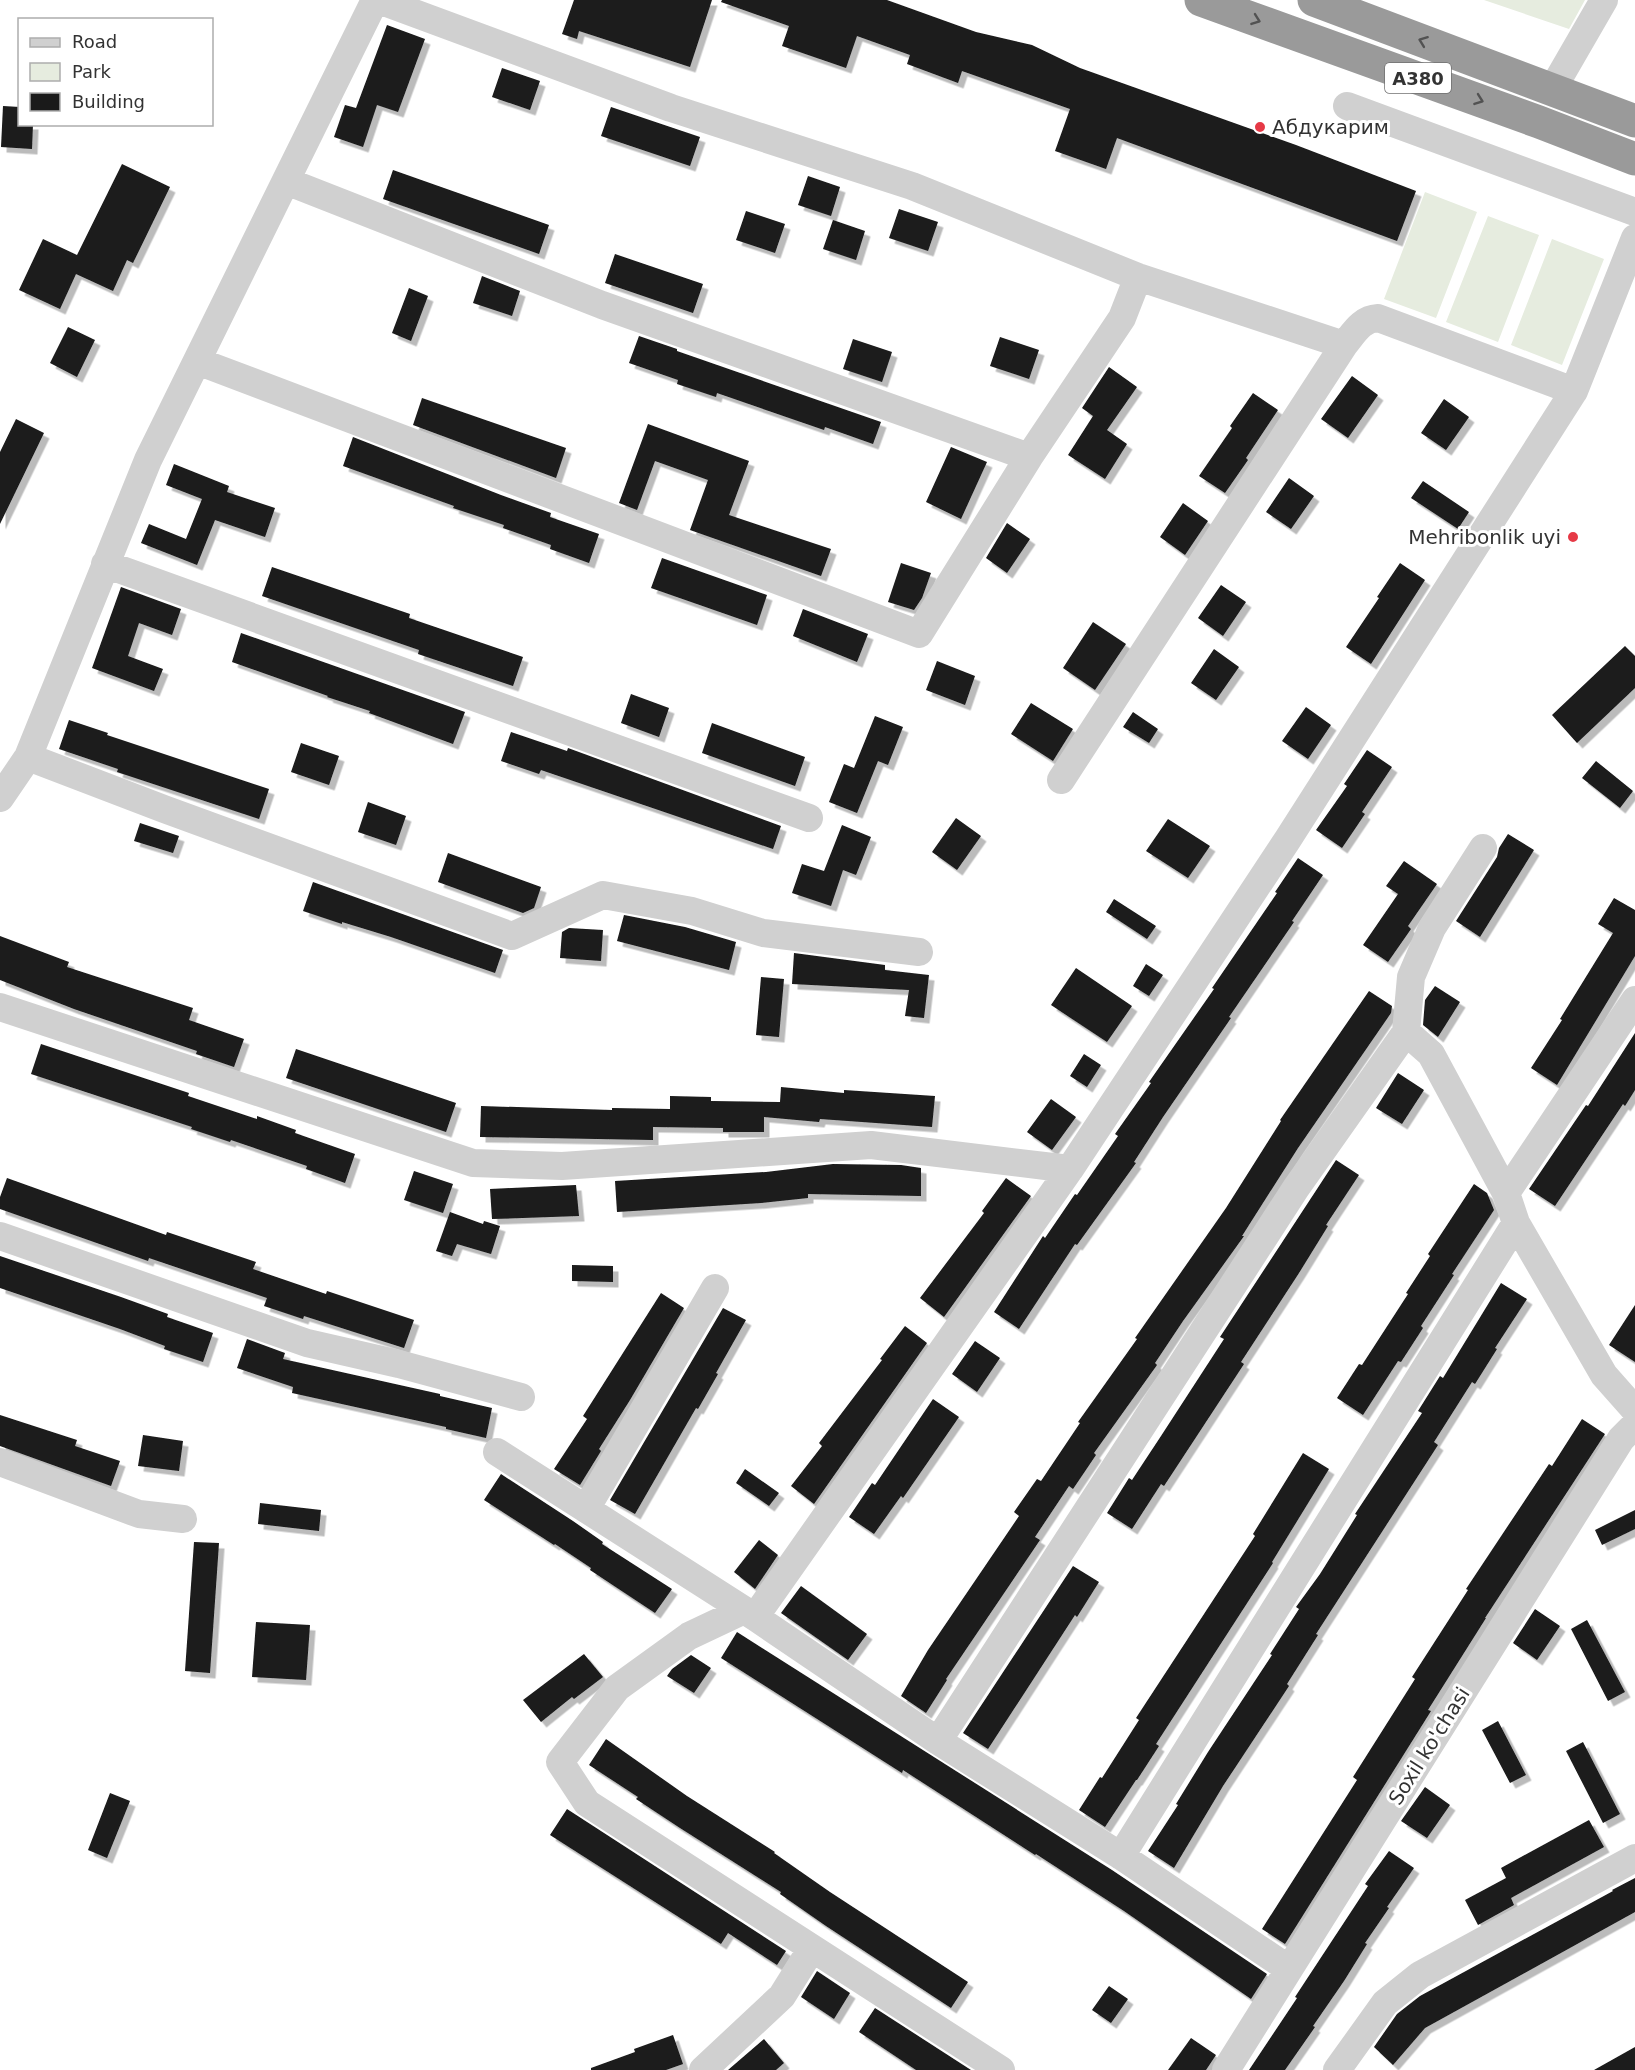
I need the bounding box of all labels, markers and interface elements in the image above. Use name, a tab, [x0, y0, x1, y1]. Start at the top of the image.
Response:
one-way arrow	[1250, 12, 1261, 25]
legend	[18, 18, 213, 126]
text: Road	[72, 31, 117, 52]
one-way arrow	[1418, 36, 1429, 48]
text: Park	[72, 61, 111, 82]
road number: A380	[1385, 63, 1451, 93]
text: Building	[72, 91, 145, 112]
one-way arrow	[1473, 93, 1484, 106]
place label: Абдукарим	[1272, 115, 1389, 139]
marker: Абдукарим	[1253, 120, 1267, 134]
place label: Mehribonlik uyi	[1408, 525, 1561, 549]
marker: Mehribonlik uyi	[1566, 530, 1580, 544]
street label: Soxil ko'chasi	[1383, 1683, 1475, 1809]

